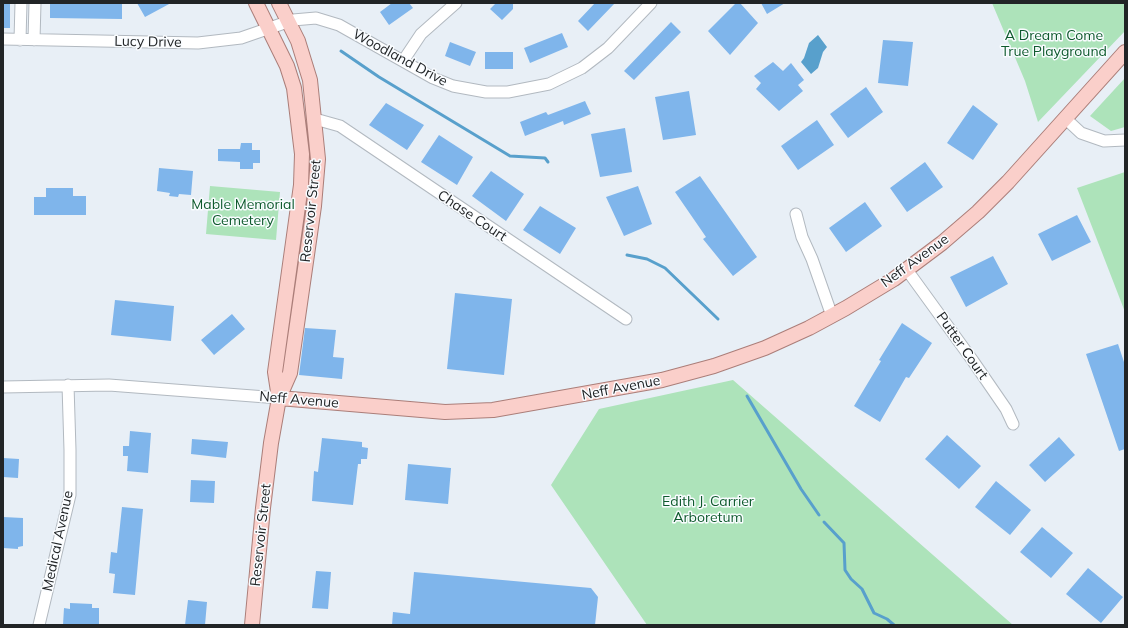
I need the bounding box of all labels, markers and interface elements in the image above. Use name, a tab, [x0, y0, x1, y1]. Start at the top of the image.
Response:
street label: Woodland Drive	[350, 26, 450, 90]
park label: A Dream Come True Playground	[1001, 28, 1107, 60]
street label: Lucy Drive	[114, 33, 182, 51]
street label: Reservoir Street	[297, 159, 325, 263]
street label: Chase Court	[434, 187, 510, 245]
park label: Mable Memorial Cemetery	[191, 197, 295, 230]
street label: Neff Avenue	[878, 231, 952, 291]
street label: Putter Court	[933, 309, 991, 383]
street label: Neff Avenue	[580, 372, 662, 404]
street label: Neff Avenue	[259, 388, 339, 412]
street label: Reservoir Street	[247, 483, 275, 587]
street label: Medical Avenue	[39, 489, 77, 593]
park label: Edith J. Carrier Arboretum	[662, 494, 754, 526]

